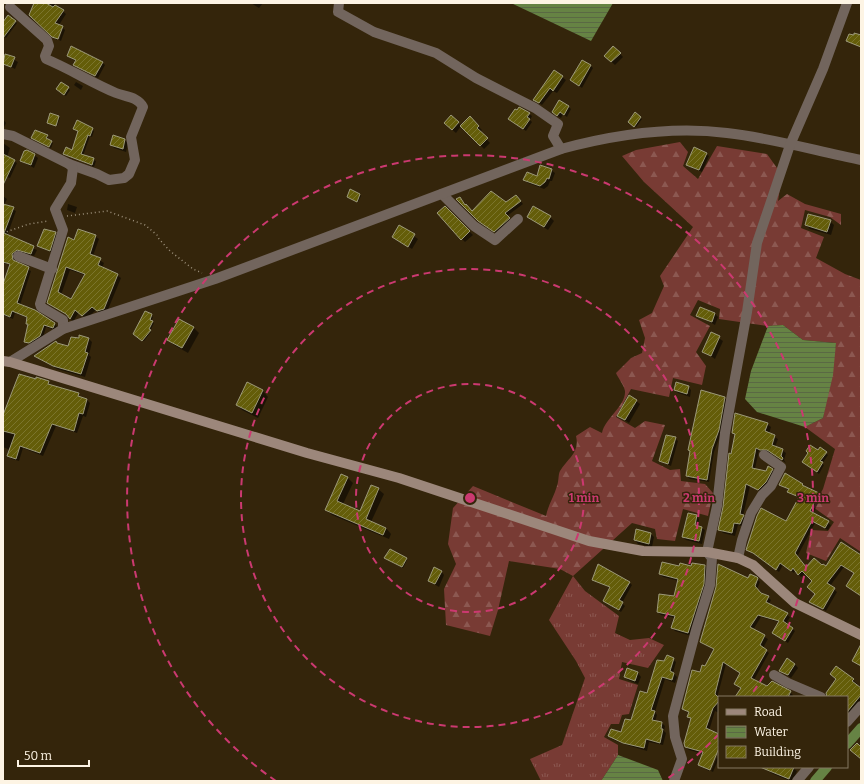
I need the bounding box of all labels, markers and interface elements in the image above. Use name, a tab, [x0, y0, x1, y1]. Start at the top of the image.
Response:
centre of rings	[463, 491, 477, 505]
text: 1 min	[569, 491, 599, 505]
text: 2 min	[683, 491, 715, 505]
text: 3 min	[797, 491, 829, 505]
legend	[718, 696, 848, 768]
text: Road	[754, 705, 782, 719]
text: Water	[754, 725, 789, 739]
scale bar	[18, 742, 89, 768]
text: Building	[754, 745, 801, 759]
text: 50 m	[24, 749, 53, 763]

